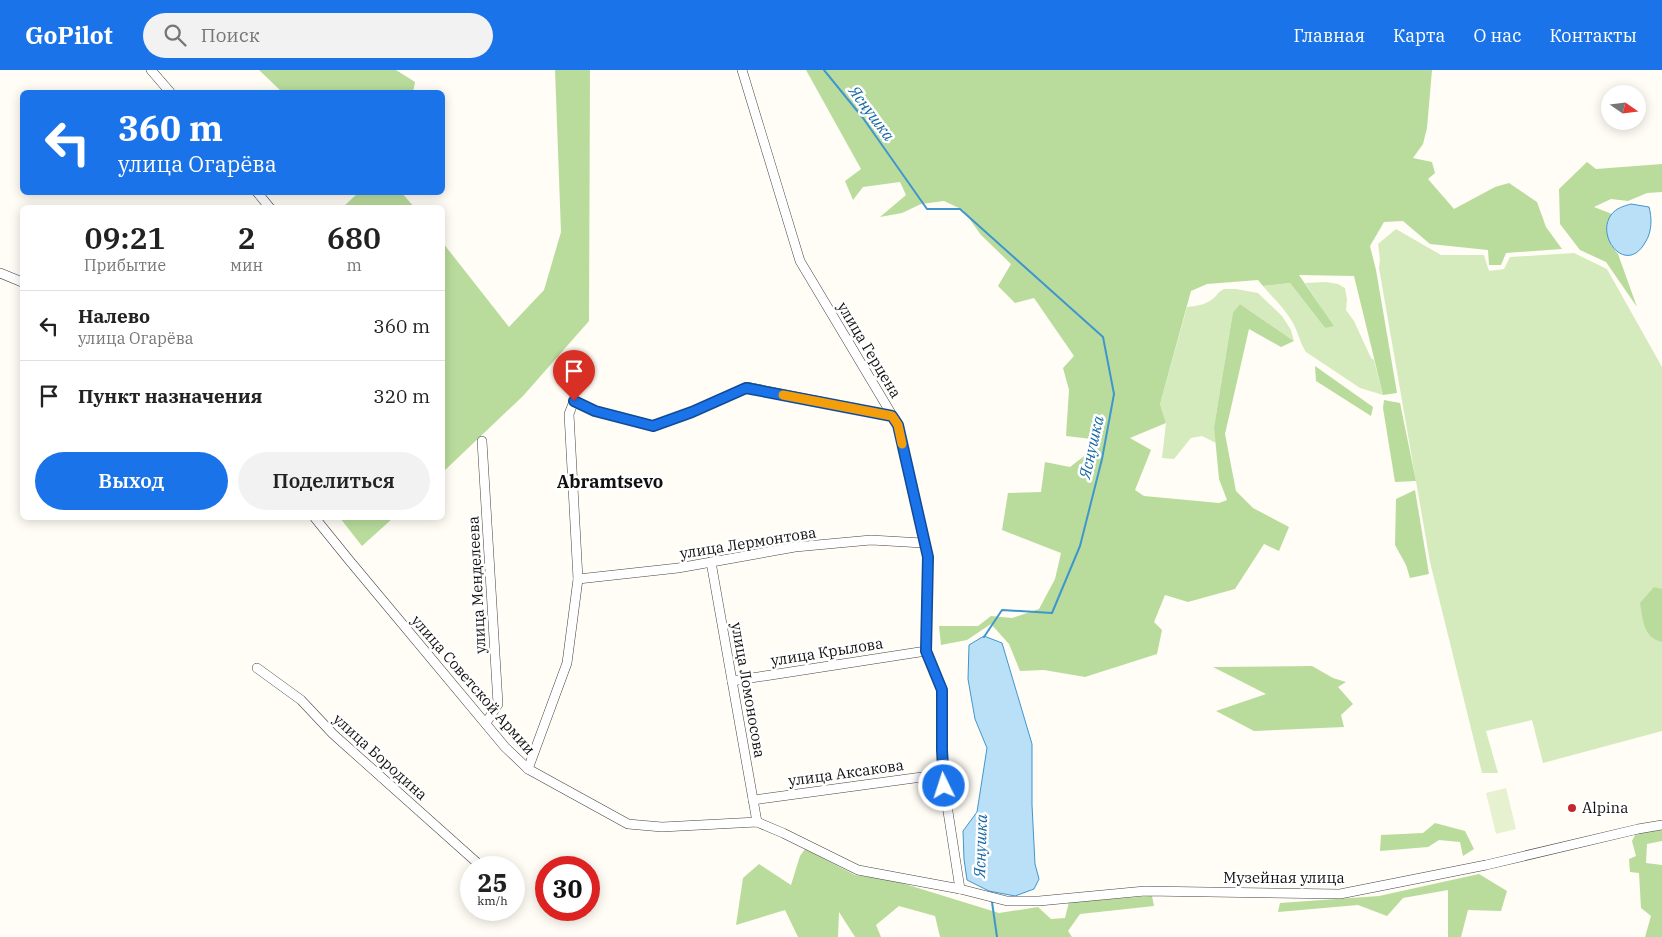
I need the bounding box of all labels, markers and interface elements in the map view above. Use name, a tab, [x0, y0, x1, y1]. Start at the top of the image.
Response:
search box	[143, 13, 493, 58]
text: GoPilot	[25, 19, 113, 51]
icon: search	[161, 21, 189, 49]
text: Поиск	[201, 23, 260, 47]
text: Главная	[1293, 24, 1365, 47]
text: Карта	[1393, 24, 1445, 47]
text: О нас	[1473, 24, 1521, 47]
text: Контакты	[1549, 24, 1637, 47]
water label: Яснушка	[844, 81, 899, 145]
north arrow	[1601, 85, 1646, 130]
map controls	[1601, 85, 1646, 130]
text: 360 m	[118, 105, 223, 151]
icon: left	[35, 110, 100, 175]
text: улица Огарёва	[118, 149, 277, 178]
text: 09:21	[84, 218, 165, 257]
text: 2	[238, 218, 256, 257]
text: 680	[327, 218, 381, 257]
text: Прибытие	[84, 255, 166, 275]
text: мин	[230, 255, 263, 275]
text: m	[346, 255, 362, 275]
street label: улица Герцена	[833, 298, 906, 401]
text: Налево	[78, 304, 150, 328]
icon: left	[35, 312, 63, 340]
text: 360 m	[373, 314, 430, 338]
text: улица Огарёва	[78, 328, 193, 348]
pin	[553, 350, 595, 401]
icon: arrive	[560, 357, 588, 385]
icon: arrive	[35, 382, 63, 410]
text: Пункт назначения	[78, 384, 262, 408]
text: 320 m	[373, 384, 430, 408]
water label: Яснушка	[1074, 413, 1108, 481]
button: Выход	[35, 452, 228, 510]
button: Поделиться	[238, 452, 430, 510]
district label: Abramtsevo	[557, 470, 663, 493]
street label: улица Менделеева	[463, 516, 490, 654]
street label: улица Лермонтова	[678, 522, 818, 563]
street label: улица Советской Армии	[408, 611, 539, 758]
street label: улица Ломоносова	[727, 621, 770, 759]
street label: улица Крылова	[769, 633, 884, 670]
street label: улица Бородина	[329, 709, 431, 804]
street label: улица Аксакова	[787, 755, 905, 790]
position arrow	[917, 759, 969, 811]
place label: Alpina	[1582, 798, 1628, 817]
marker: Alpina	[1566, 802, 1578, 814]
water label: Яснушка	[969, 813, 991, 879]
speed limit sign: 30	[535, 856, 600, 921]
text: 25	[477, 866, 508, 899]
street label: Музейная улица	[1223, 868, 1345, 887]
text: km/h	[477, 893, 508, 908]

